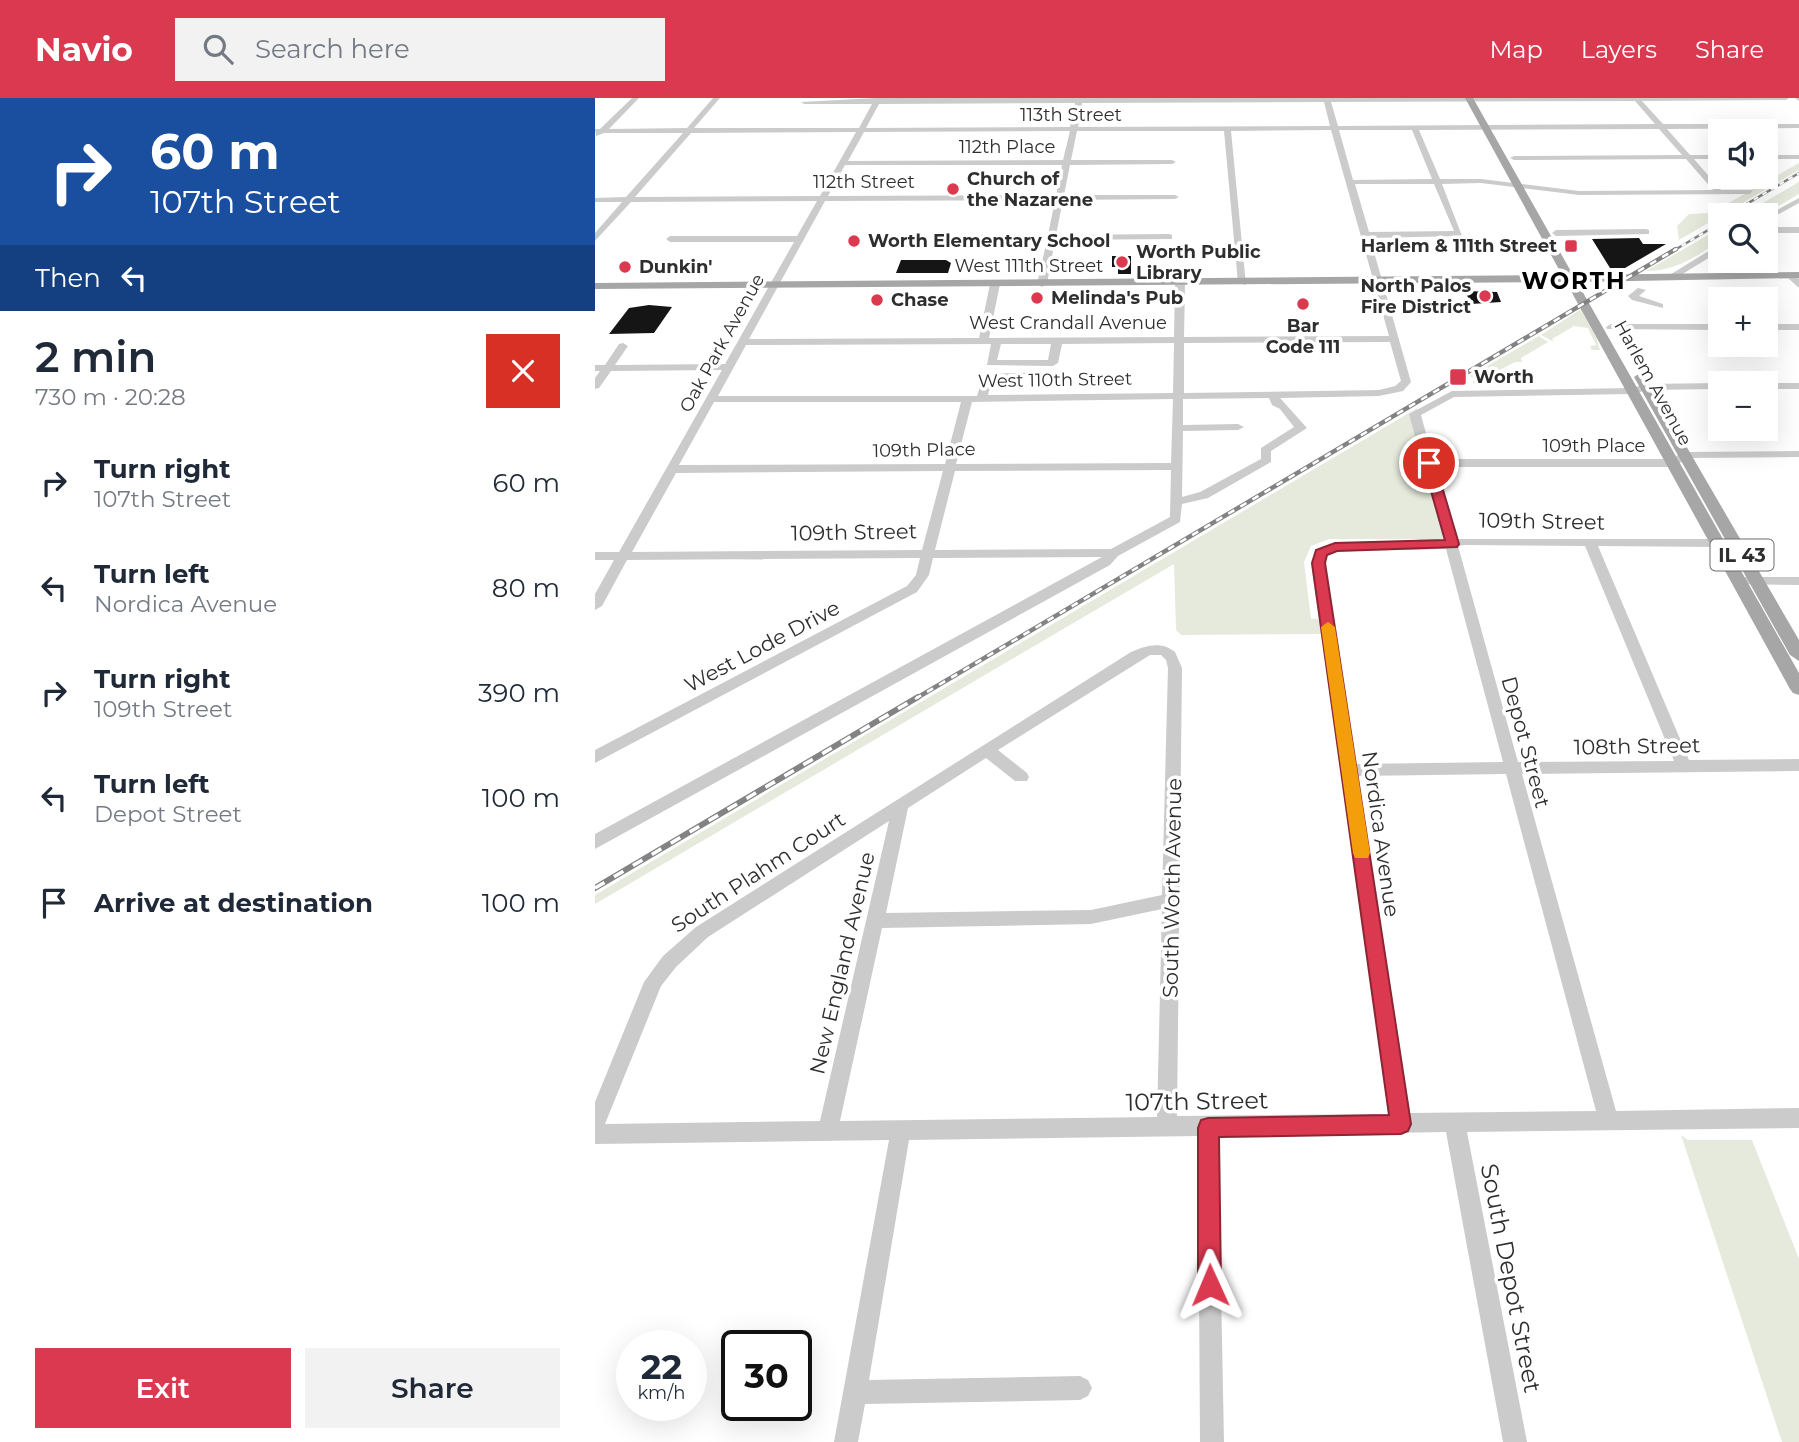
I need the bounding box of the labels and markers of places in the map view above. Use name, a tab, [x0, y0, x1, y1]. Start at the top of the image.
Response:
place label: Church of the Nazarene	[967, 168, 1093, 211]
marker: Church of the Nazarene	[945, 181, 961, 197]
place label: Worth Elementary School	[868, 230, 1111, 252]
marker: Worth Elementary School	[846, 233, 862, 249]
place label: Harlem & 111th Street	[1361, 235, 1557, 257]
marker: Harlem & 111th Street	[1563, 238, 1579, 254]
place label: Worth Public Library	[1136, 241, 1261, 284]
marker: Worth Public Library	[1114, 254, 1130, 270]
place label: Dunkin'	[639, 256, 712, 278]
marker: Dunkin'	[617, 259, 633, 275]
place label: North Palos Fire District	[1360, 275, 1471, 318]
place label: Melinda's Pub	[1051, 287, 1183, 309]
marker: North Palos Fire District	[1477, 288, 1493, 304]
place label: Chase	[891, 289, 949, 311]
marker: Melinda's Pub	[1029, 290, 1045, 306]
marker: Chase	[869, 292, 885, 308]
marker: Bar Code 111	[1295, 296, 1311, 312]
place label: Bar Code 111	[1266, 315, 1340, 358]
place label: Worth	[1474, 366, 1534, 388]
marker: Worth	[1448, 367, 1468, 387]
pin	[1399, 433, 1459, 493]

